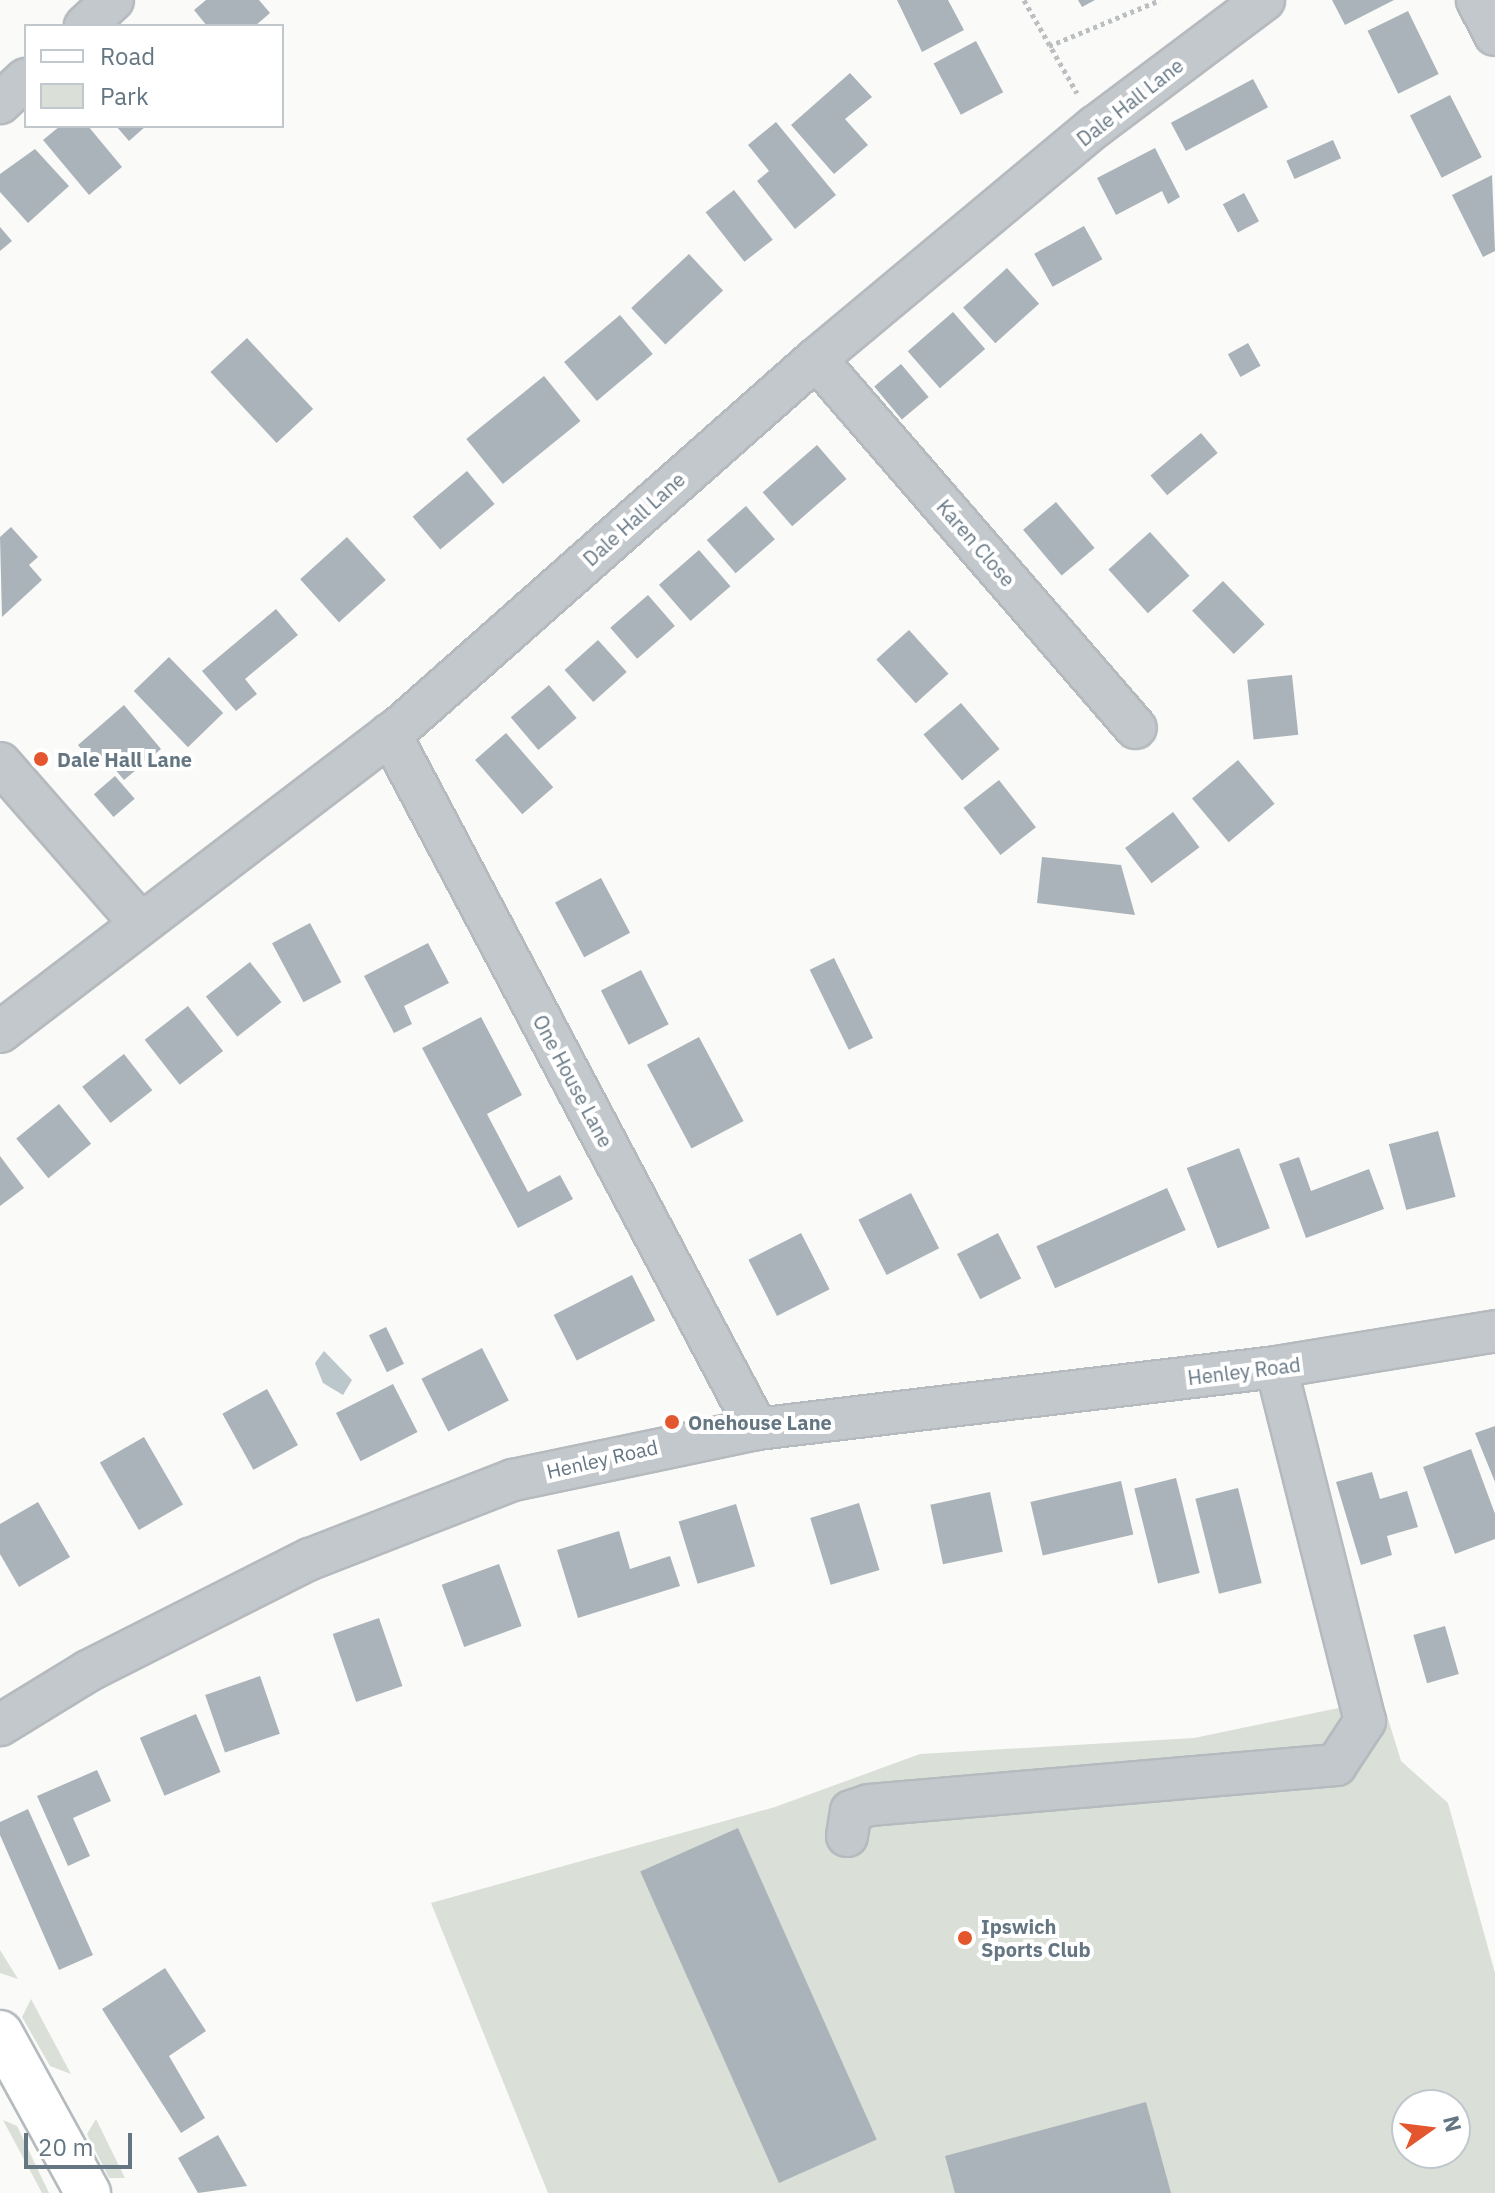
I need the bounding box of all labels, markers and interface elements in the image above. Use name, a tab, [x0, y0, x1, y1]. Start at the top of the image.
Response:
legend	[24, 24, 284, 128]
text: Road	[100, 40, 155, 72]
street label: Dale Hall Lane	[1072, 53, 1188, 151]
text: Park	[100, 80, 149, 112]
street label: Dale Hall Lane	[578, 467, 690, 571]
street label: Karen Close	[932, 495, 1020, 591]
place label: Dale Hall Lane	[57, 747, 192, 771]
marker: Dale Hall Lane	[32, 750, 50, 768]
street label: One House Lane	[528, 1011, 618, 1151]
street label: Henley Road	[1186, 1352, 1302, 1390]
place label: Onehouse Lane	[688, 1410, 832, 1434]
marker: Onehouse Lane	[663, 1413, 681, 1431]
street label: Henley Road	[544, 1435, 660, 1483]
place label: Ipswich Sports Club	[981, 1914, 1091, 1961]
marker: Ipswich Sports Club	[956, 1929, 974, 1947]
north arrow	[1391, 2089, 1471, 2169]
text: N	[1437, 2112, 1469, 2135]
scale bar	[28, 2117, 136, 2167]
text: 20 m	[38, 2131, 93, 2163]

